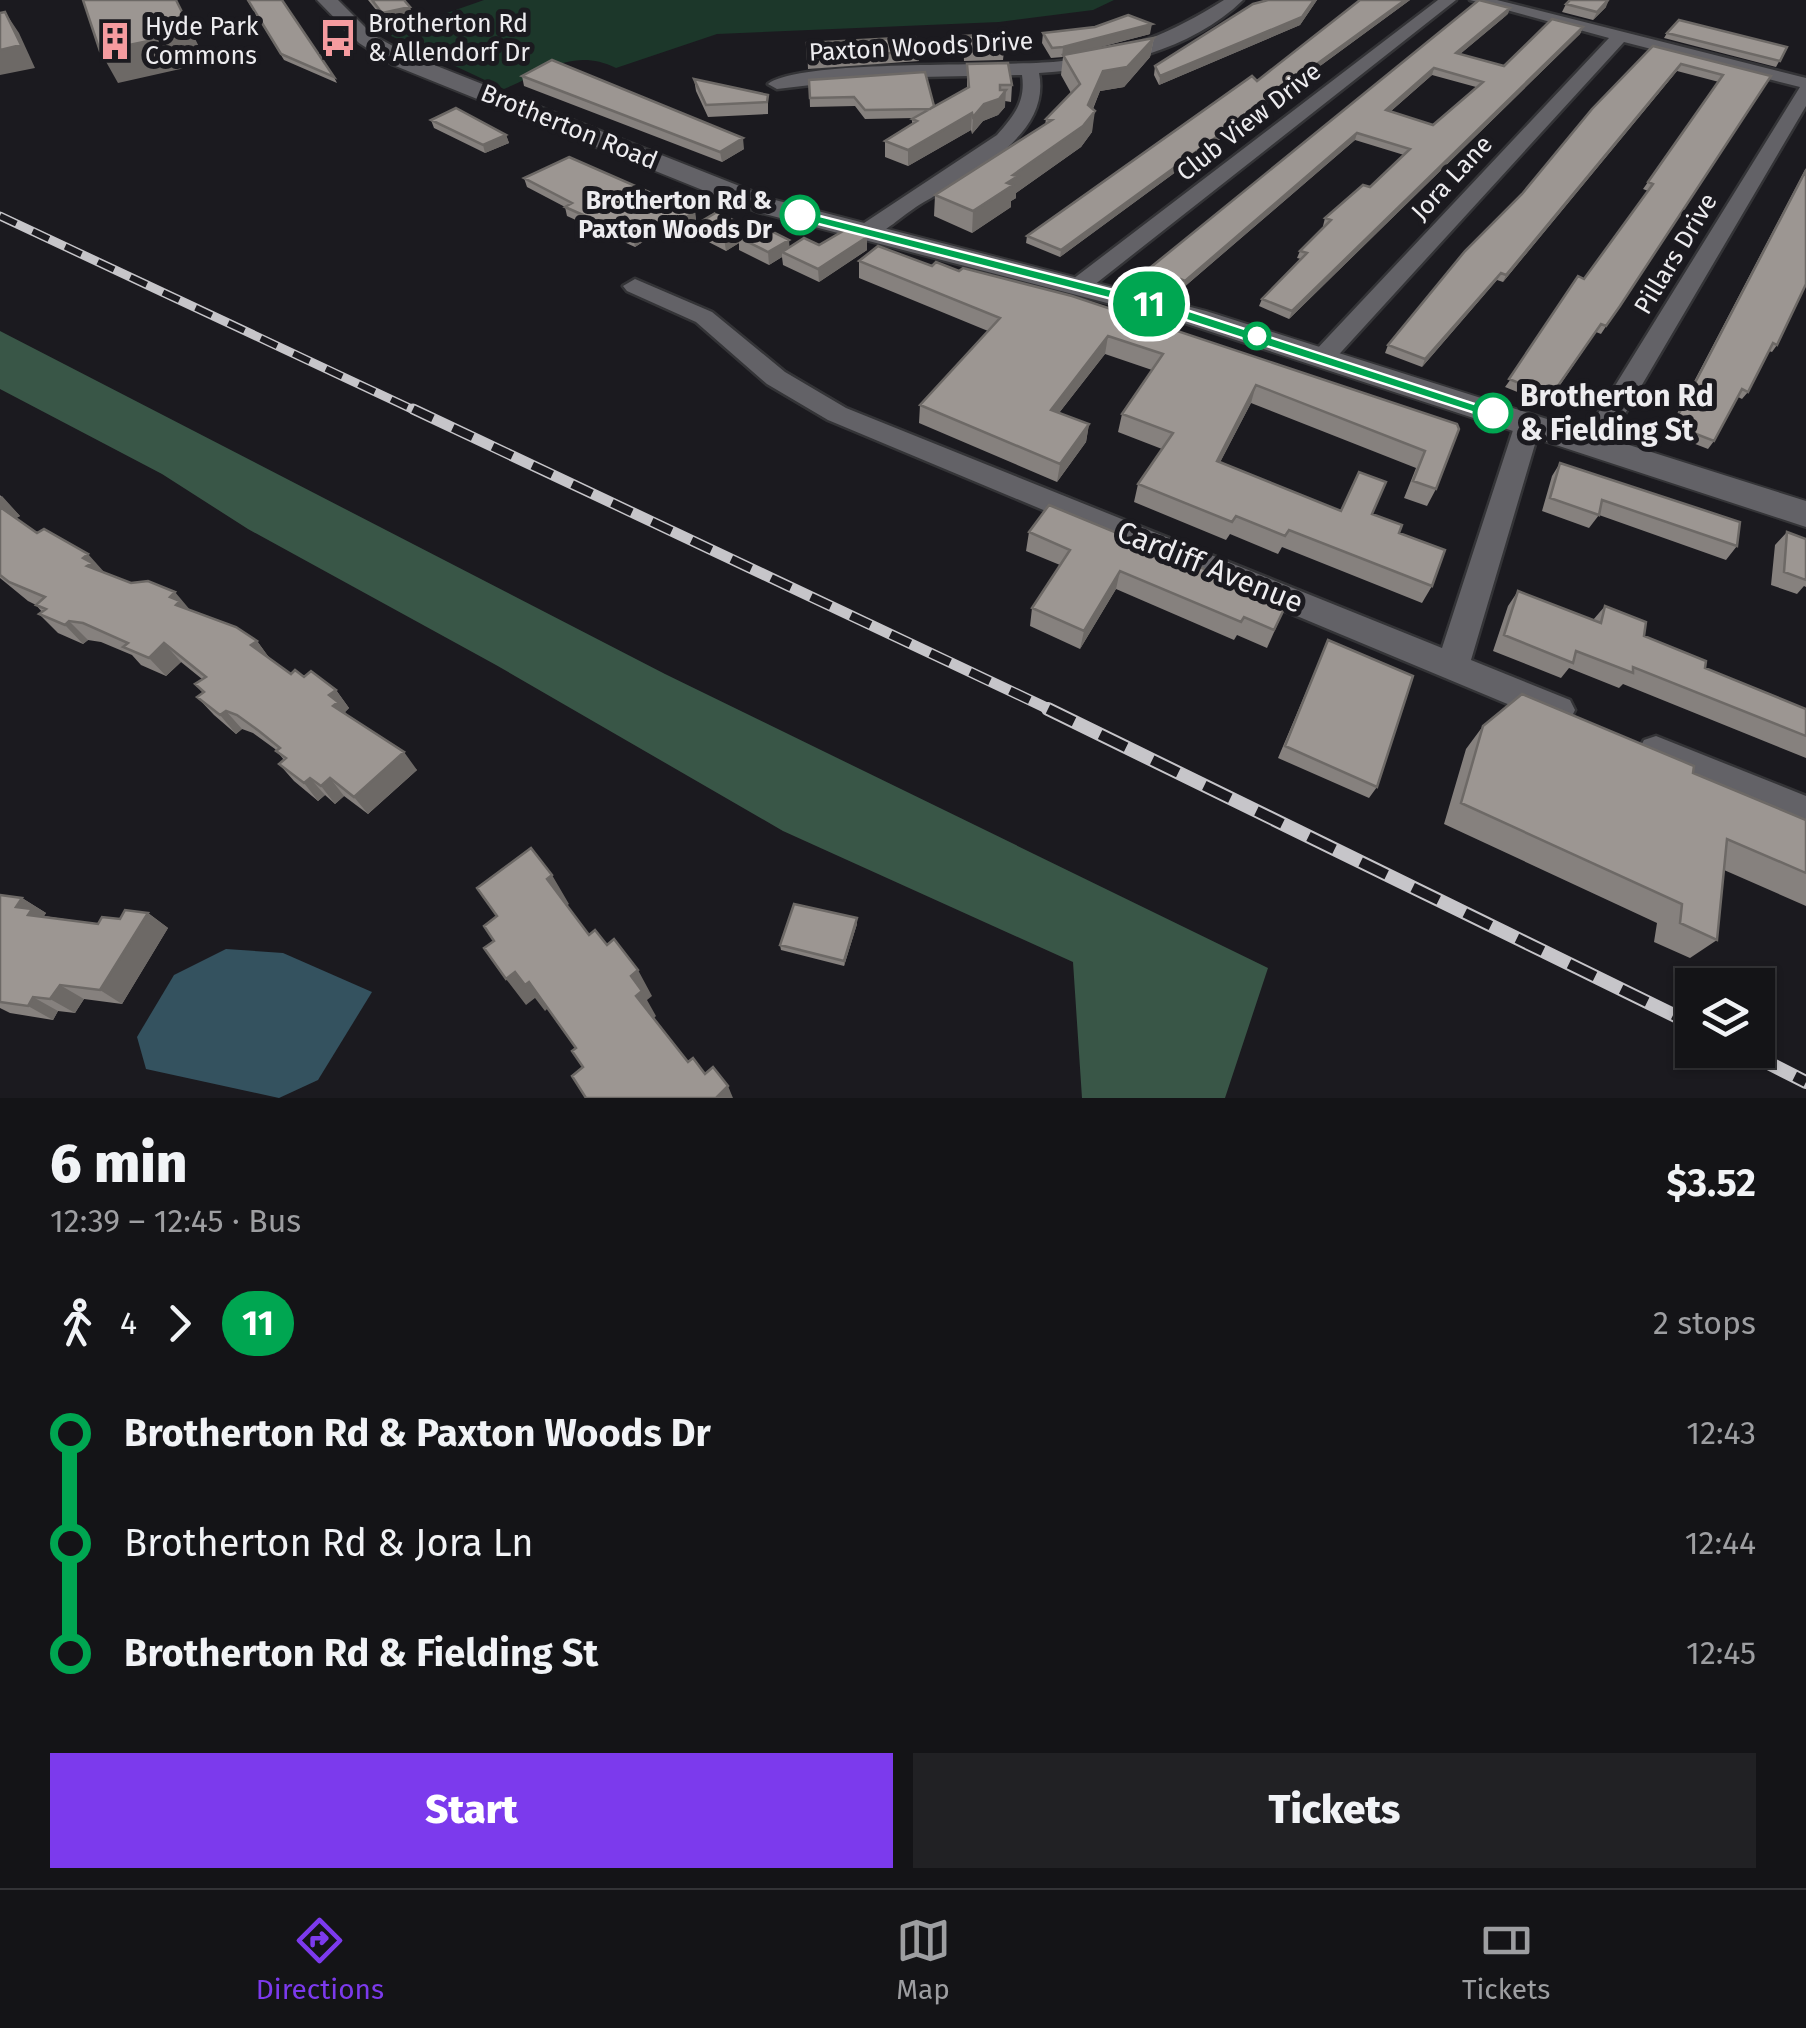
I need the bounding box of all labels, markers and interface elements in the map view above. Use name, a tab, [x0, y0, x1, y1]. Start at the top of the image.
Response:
place label: Brotherton Rd & Allendorf Dr	[368, 9, 530, 68]
place label: Hyde Park Commons	[145, 12, 259, 71]
bus stop icon: Brotherton Rd & Allendorf Dr	[317, 17, 359, 59]
building icon: Hyde Park Commons	[94, 20, 136, 62]
street label: Paxton Woods Drive	[808, 26, 1034, 68]
street label: Club View Drive	[1171, 56, 1327, 188]
street label: Brotherton Road	[476, 78, 662, 176]
street label: Jora Lane	[1405, 129, 1499, 227]
place label: Brotherton Rd & Paxton Woods Dr	[578, 186, 773, 245]
street label: Pillars Drive	[1628, 188, 1724, 320]
marker: Brotherton Rd & Paxton Woods Dr	[781, 196, 819, 234]
line badge: 11	[1104, 272, 1194, 336]
text: 11	[1133, 283, 1165, 325]
unlabelled marker	[1244, 323, 1270, 349]
place label: Brotherton Rd & Fielding St	[1520, 378, 1714, 448]
marker: Brotherton Rd & Fielding St	[1474, 394, 1512, 432]
street label: Cardiff Avenue	[1112, 513, 1308, 621]
map controls	[1675, 968, 1775, 1068]
button: layers	[1675, 968, 1775, 1068]
text: 6 min	[50, 1131, 187, 1197]
text: $3.52	[1666, 1160, 1756, 1206]
text: 12:39 – 12:45 · Bus	[50, 1202, 301, 1240]
icon: walk	[50, 1296, 105, 1351]
icon: forward	[152, 1296, 207, 1351]
text: 11	[242, 1302, 274, 1344]
text: 4	[120, 1304, 137, 1342]
text: 2 stops	[1653, 1304, 1756, 1342]
text: Brotherton Rd & Paxton Woods Dr	[124, 1410, 711, 1456]
text: 12:43	[1686, 1414, 1756, 1452]
text: Brotherton Rd & Jora Ln	[124, 1520, 534, 1566]
text: 12:44	[1685, 1524, 1756, 1562]
text: Brotherton Rd & Fielding St	[124, 1630, 598, 1676]
text: 12:45	[1686, 1634, 1756, 1672]
button: Start	[50, 1753, 893, 1868]
button: Tickets	[913, 1753, 1756, 1868]
tab: Directions	[256, 1913, 384, 2006]
tab: Map	[896, 1913, 951, 2006]
tab: Tickets	[1462, 1913, 1550, 2006]

